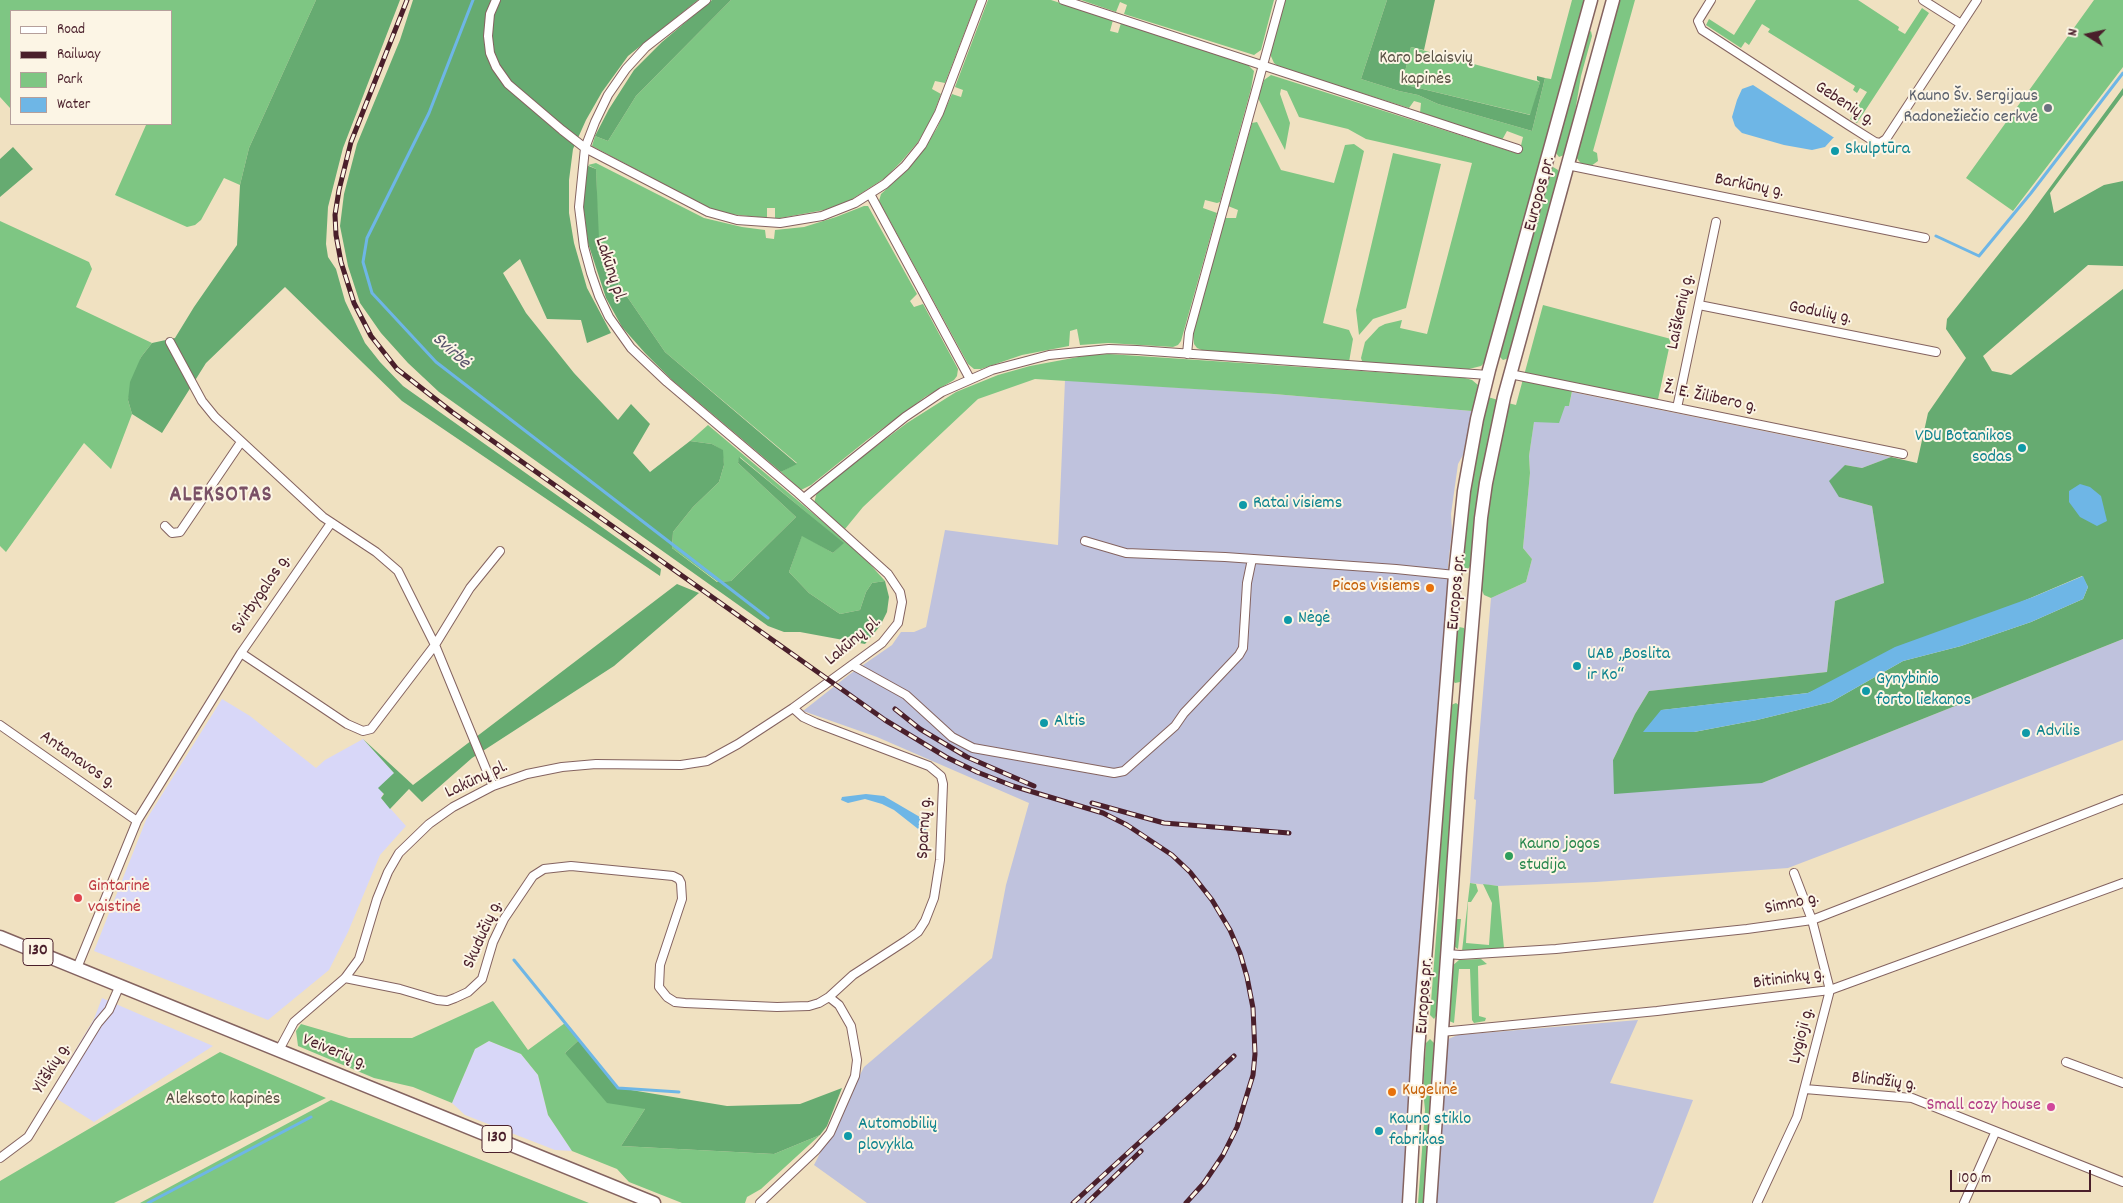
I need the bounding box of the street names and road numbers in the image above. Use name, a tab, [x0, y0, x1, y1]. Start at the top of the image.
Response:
street label: Gebenių g.	[1810, 78, 1878, 132]
street label: Europos pr.	[1521, 154, 1561, 234]
street label: Barkūnų g.	[1713, 170, 1785, 204]
street label: Lakūnų pl.	[588, 235, 630, 305]
street label: Laiškenių g.	[1663, 272, 1701, 352]
street label: Godulių g.	[1787, 297, 1853, 331]
street label: Ž. E. Žilibero g.	[1661, 379, 1759, 419]
street label: Svirbygalos g.	[227, 551, 297, 639]
street label: Europos pr.	[1444, 553, 1472, 631]
street label: Lakūnų pl.	[822, 612, 886, 672]
street label: Antanavos g.	[35, 727, 119, 795]
street label: Lakūnų pl.	[442, 757, 512, 805]
street label: Sparnų g.	[914, 796, 938, 860]
street label: Simno g.	[1763, 889, 1821, 921]
street label: Skudučių g.	[459, 897, 509, 973]
road number: 130	[23, 939, 53, 966]
street label: Europos pr.	[1413, 957, 1439, 1035]
street label: Bitininkų g.	[1752, 964, 1826, 996]
street label: Lygioji g.	[1786, 1006, 1820, 1066]
street label: Veiverių g.	[298, 1030, 370, 1076]
street label: Yliškių g.	[29, 1040, 77, 1098]
street label: Blindžių g.	[1850, 1068, 1918, 1098]
road number: 130	[482, 1126, 512, 1152]

